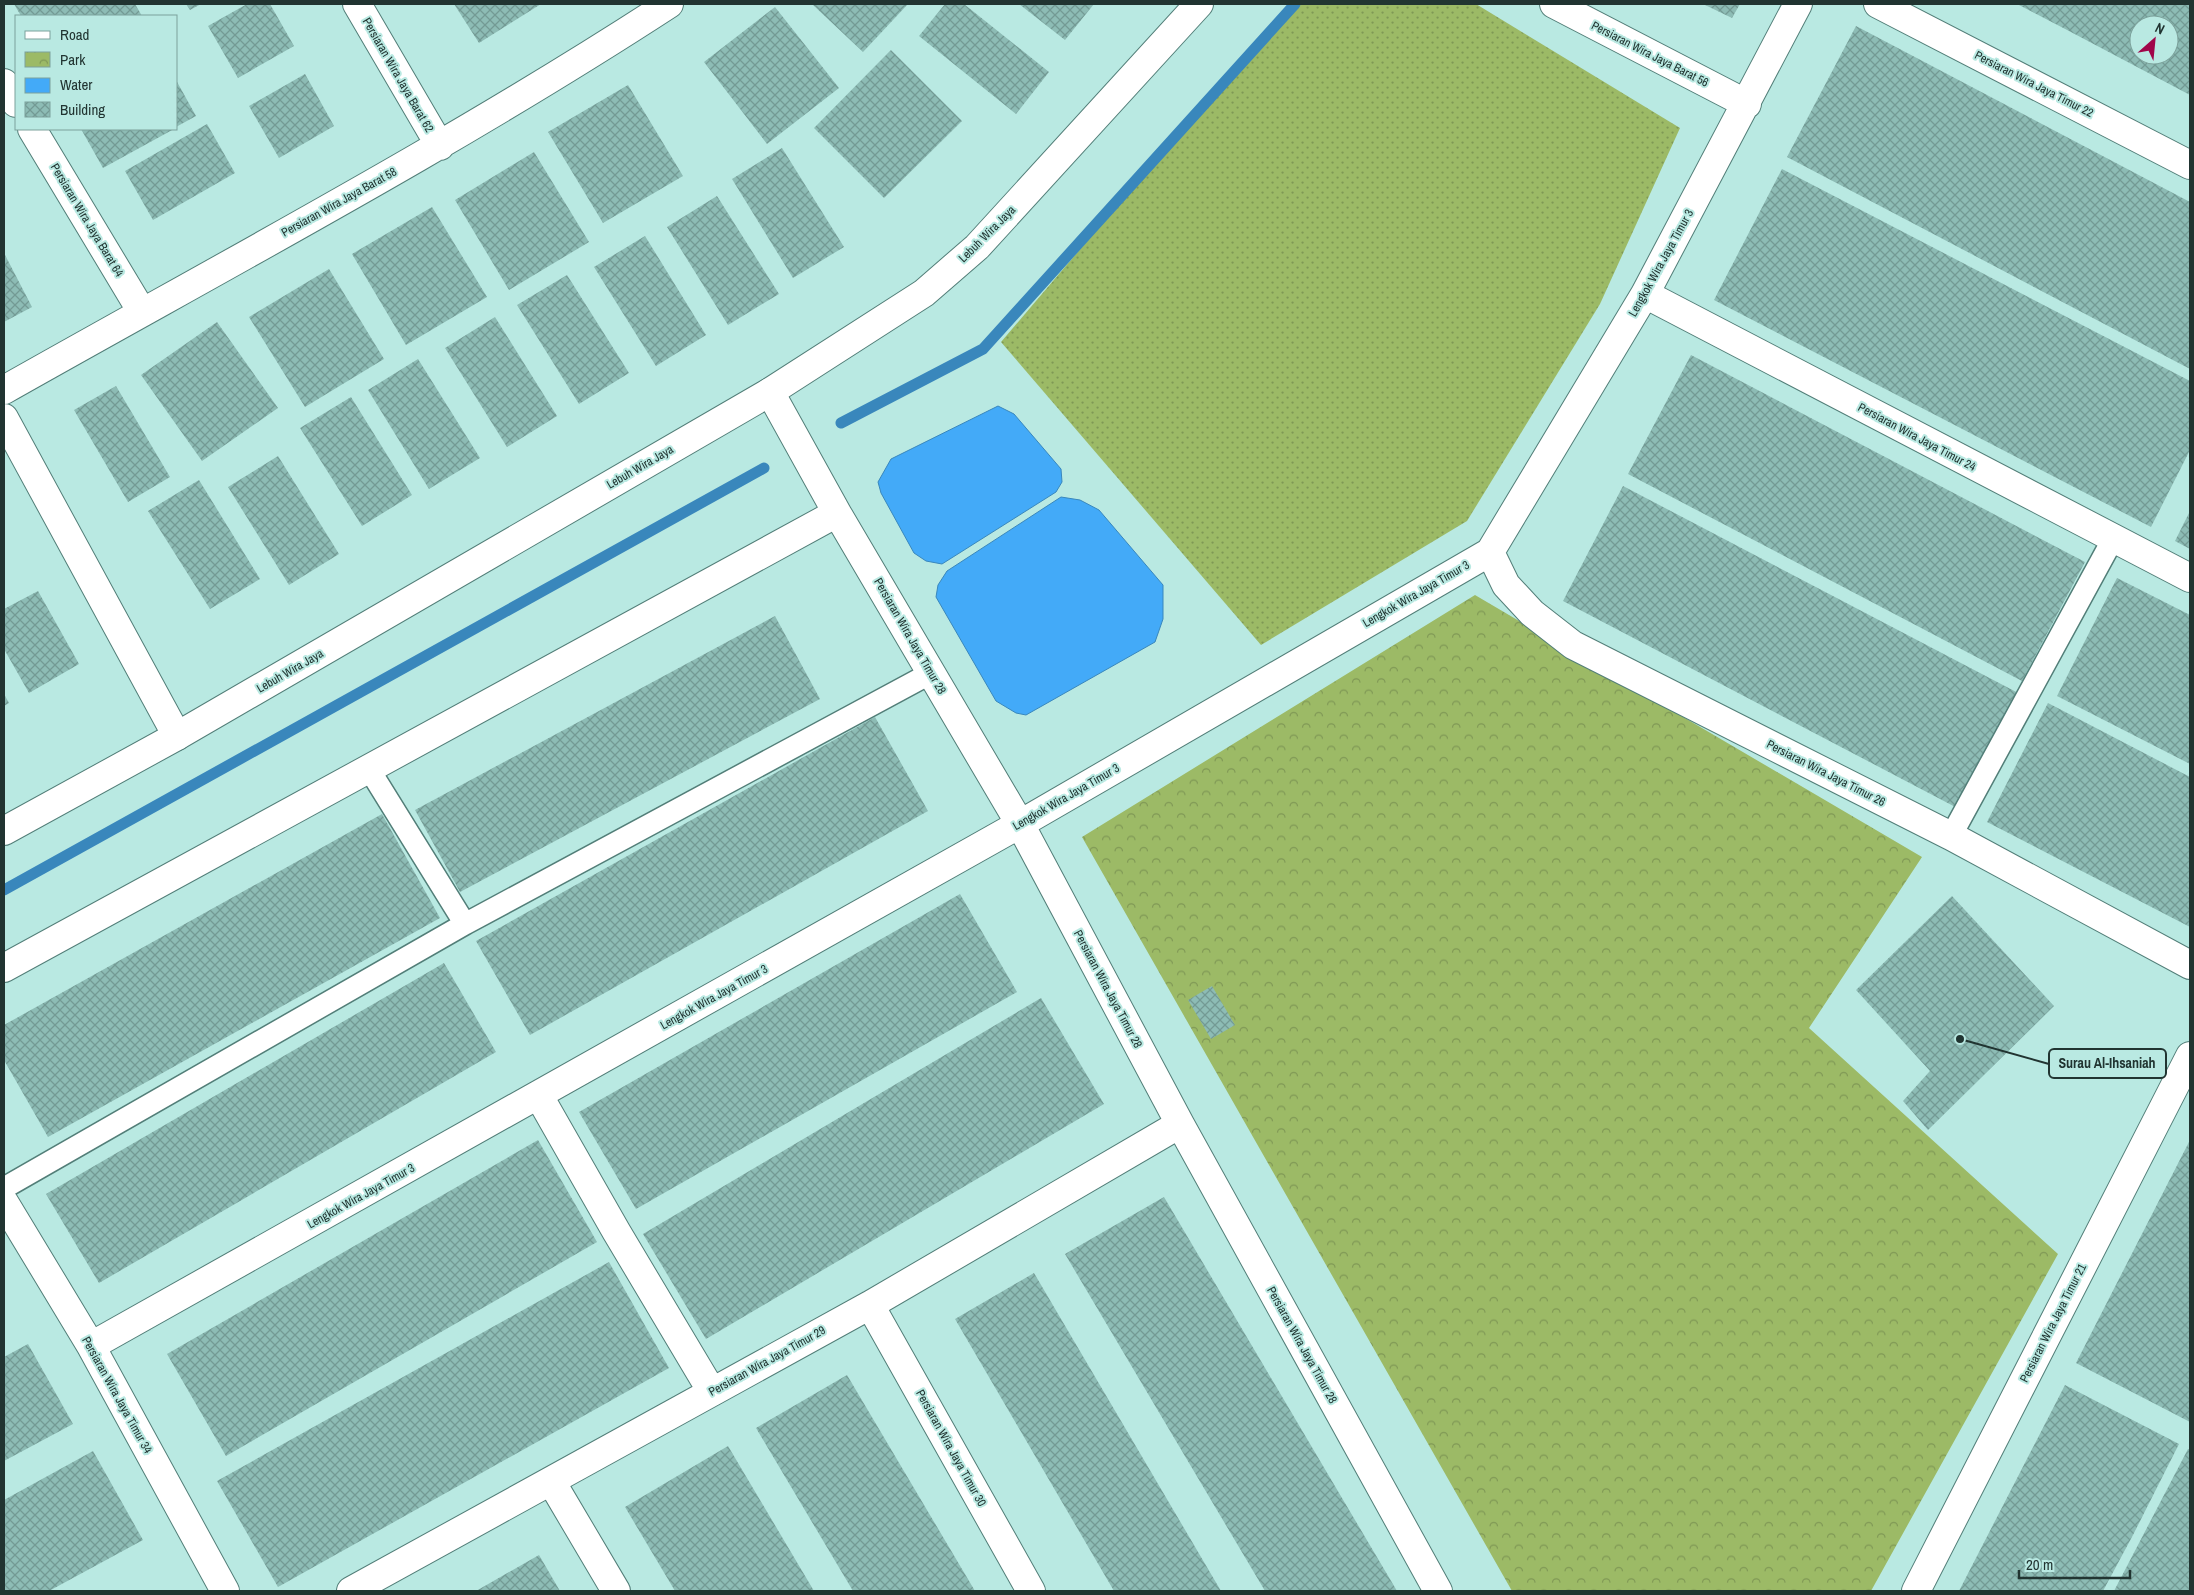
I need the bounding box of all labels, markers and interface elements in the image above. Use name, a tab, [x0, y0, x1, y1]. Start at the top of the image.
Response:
legend	[15, 15, 178, 130]
street label: Persiaran Wira Jaya Barat 62	[359, 15, 437, 135]
north arrow	[2129, 15, 2179, 65]
street label: Persiaran Wira Jaya Barat 56	[1589, 17, 1711, 91]
text: N	[2152, 19, 2168, 38]
text: Road	[60, 24, 89, 45]
street label: Persiaran Wira Jaya Timur 22	[1972, 47, 2096, 121]
text: Park	[60, 49, 86, 70]
text: Water	[60, 74, 92, 95]
text: Building	[60, 99, 105, 120]
street label: Persiaran Wira Jaya Barat 64	[47, 160, 128, 280]
street label: Persiaran Wira Jaya Barat 58	[278, 164, 400, 240]
street label: Lebuh Wira Jaya	[955, 202, 1019, 266]
street label: Lengkok Wira Jaya Timur 3	[1625, 206, 1697, 320]
street label: Persiaran Wira Jaya Timur 24	[1855, 399, 1979, 475]
street label: Lebuh Wira Jaya	[604, 441, 677, 493]
street label: Lengkok Wira Jaya Timur 3	[1360, 557, 1472, 631]
street label: Persiaran Wira Jaya Timur 28	[870, 575, 950, 697]
street label: Lebuh Wira Jaya	[254, 645, 327, 697]
street label: Persiaran Wira Jaya Timur 26	[1764, 736, 1888, 810]
street label: Lengkok Wira Jaya Timur 3	[1010, 760, 1122, 834]
street label: Persiaran Wira Jaya Timur 28	[1070, 927, 1146, 1051]
street label: Lengkok Wira Jaya Timur 3	[657, 961, 771, 1033]
callout: Surau Al-Ihsaniah	[2049, 1049, 2166, 1078]
text: Surau Al-Ihsaniah	[2058, 1054, 2156, 1072]
street label: Lengkok Wira Jaya Timur 3	[304, 1160, 418, 1232]
street label: Persiaran Wira Jaya Timur 21	[2016, 1260, 2090, 1385]
street label: Persiaran Wira Jaya Timur 28	[1263, 1284, 1341, 1406]
street label: Persiaran Wira Jaya Timur 29	[706, 1322, 828, 1400]
street label: Persiaran Wira Jaya Timur 34	[78, 1334, 156, 1457]
street label: Persiaran Wira Jaya Timur 30	[912, 1387, 990, 1509]
scale bar	[2019, 1548, 2130, 1580]
text: 20 m	[2026, 1554, 2053, 1575]

